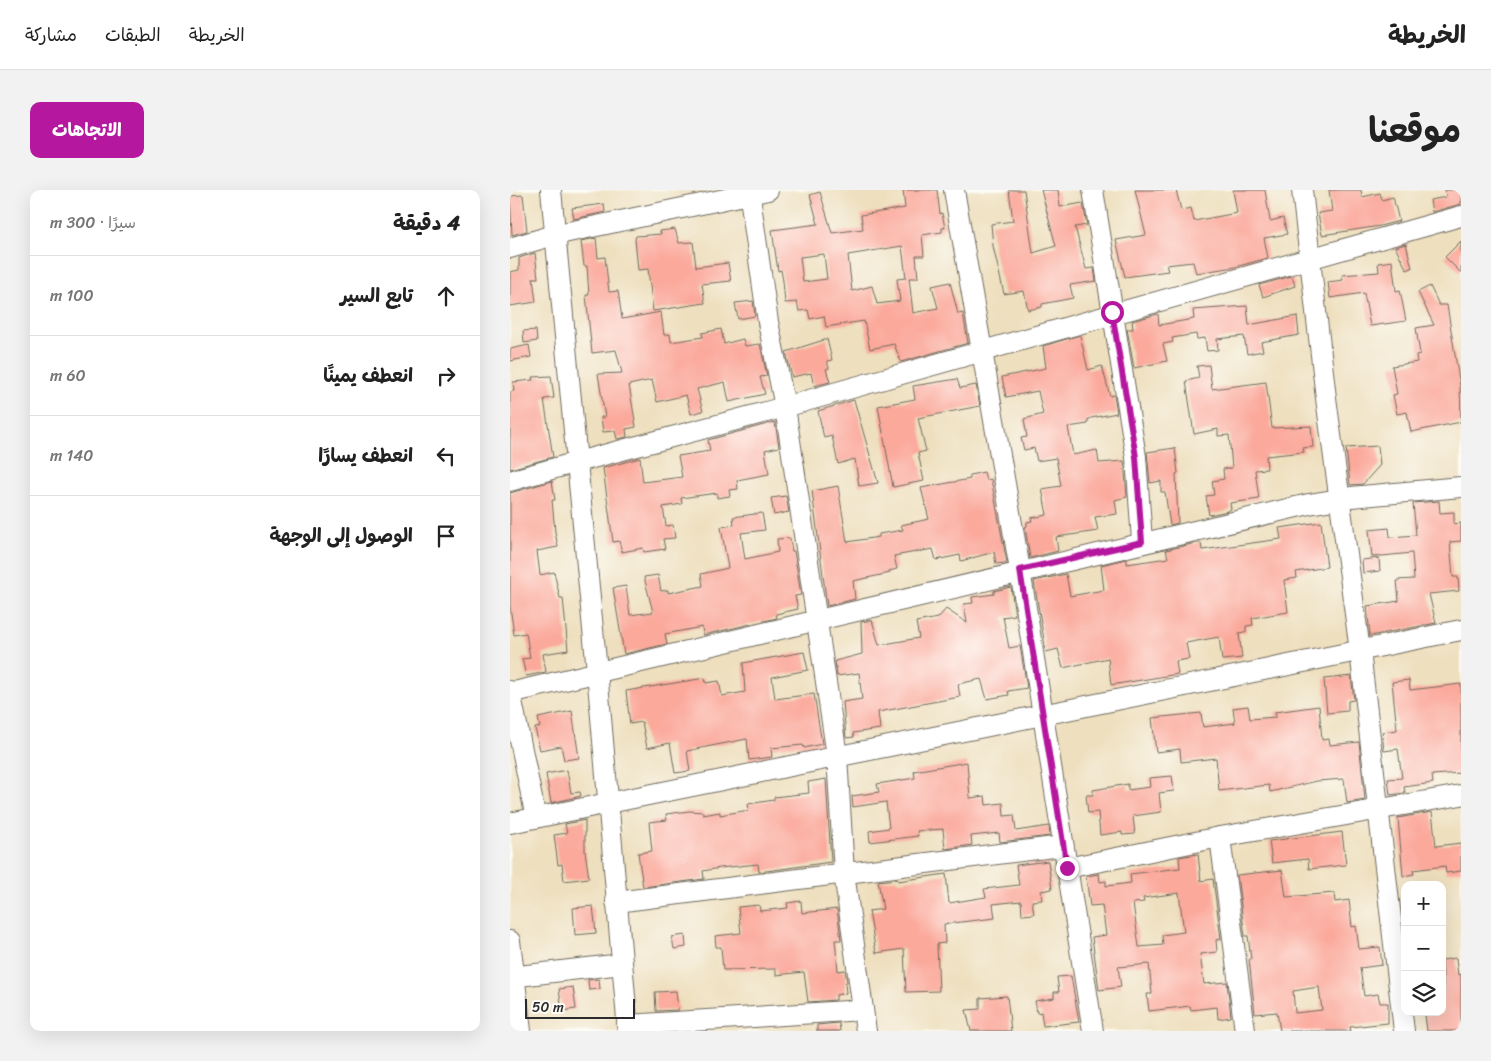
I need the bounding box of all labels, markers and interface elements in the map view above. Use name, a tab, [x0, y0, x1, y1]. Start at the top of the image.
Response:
text: الخريطة	[1388, 14, 1466, 56]
text: مشاركة	[25, 19, 77, 51]
text: الطبقات	[105, 19, 161, 51]
text: الخريطة	[189, 19, 245, 51]
text: موقعنا	[1368, 99, 1461, 161]
button: الاتجاهات	[30, 102, 144, 158]
text: 4 دقيقة	[393, 204, 460, 242]
text: سيرًا · 300 m	[50, 208, 136, 237]
text: تابع السير	[340, 279, 413, 312]
text: 100 m	[50, 281, 94, 310]
icon: ahead	[432, 282, 460, 310]
route start	[1101, 301, 1124, 324]
text: انعطف يمينًا	[323, 359, 413, 392]
text: 60 m	[50, 361, 86, 390]
icon: right	[432, 362, 460, 390]
text: انعطف يسارًا	[318, 439, 413, 472]
text: 140 m	[50, 441, 93, 470]
icon: left	[432, 442, 460, 470]
text: الوصول إلى الوجهة	[270, 519, 413, 552]
icon: arrive	[432, 522, 460, 550]
route end	[1056, 857, 1079, 880]
map controls	[1401, 881, 1446, 1016]
button: +	[1401, 881, 1446, 926]
button: −	[1401, 926, 1446, 971]
button: layers	[1401, 971, 1446, 1016]
text: 50 m	[532, 995, 564, 1020]
scale bar	[525, 996, 635, 1019]

